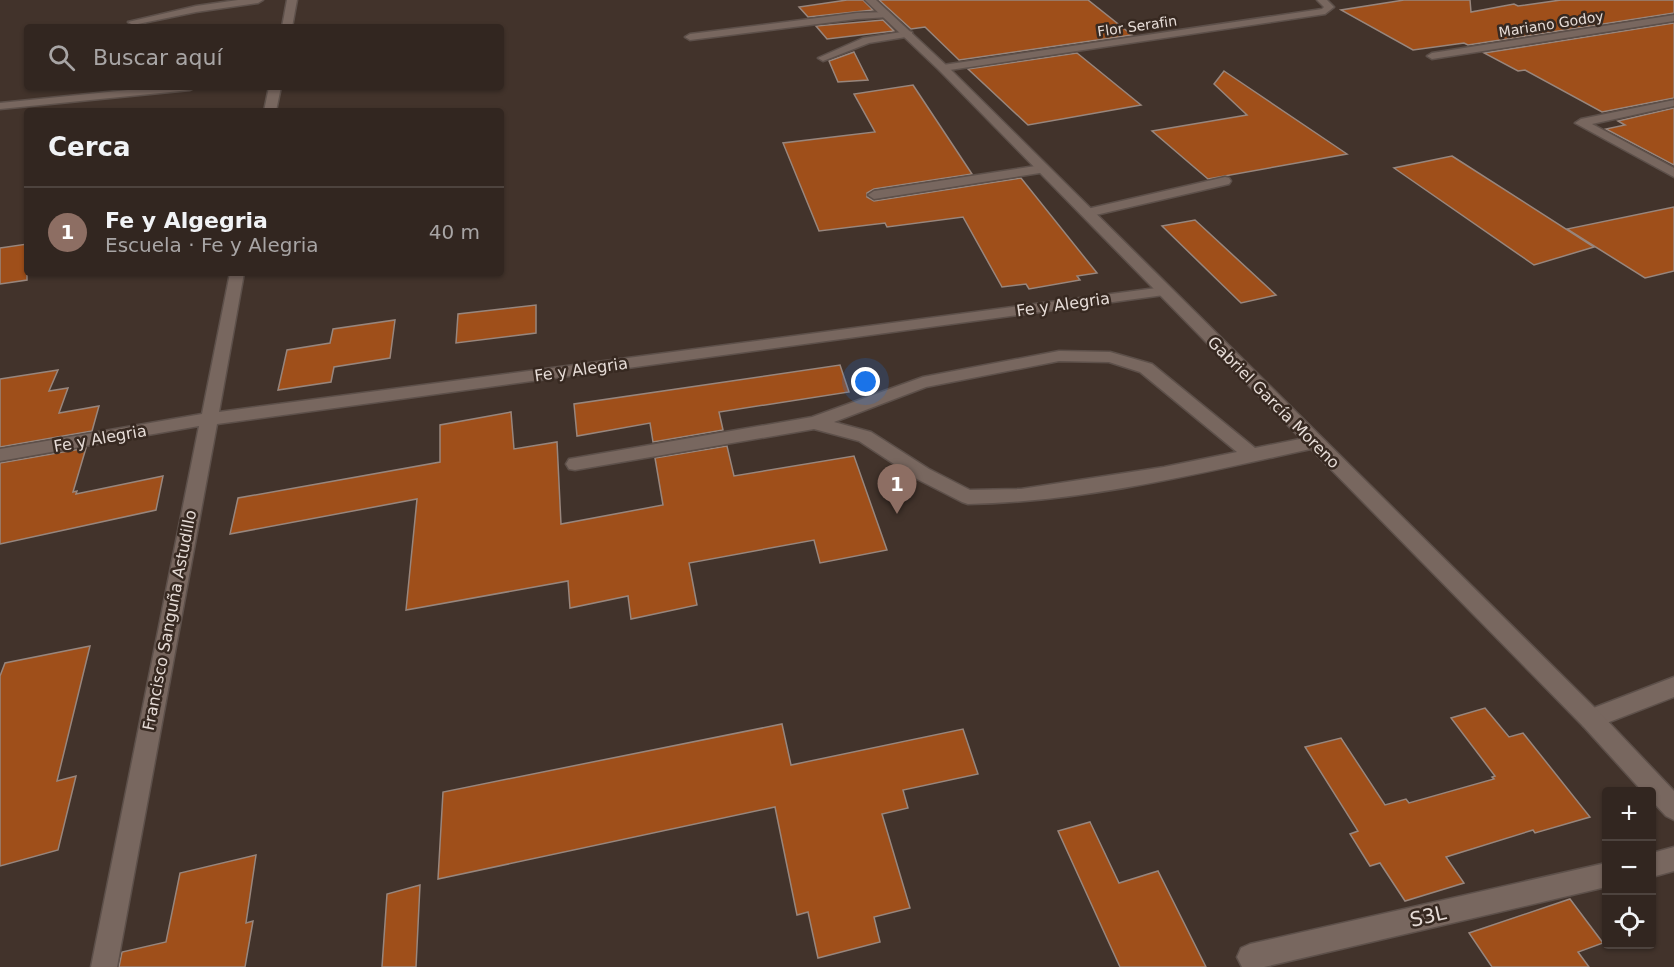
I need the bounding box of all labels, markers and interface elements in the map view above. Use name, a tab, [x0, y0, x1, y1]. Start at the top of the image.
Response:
street label: Mariano Godoy	[1497, 8, 1605, 40]
street label: Flor Serafin	[1096, 12, 1178, 40]
search box	[24, 24, 504, 90]
icon: search	[45, 41, 78, 74]
text: Buscar aquí	[93, 45, 223, 70]
text: Cerca	[48, 132, 131, 162]
text: Fe y Algegria	[105, 208, 268, 233]
text: 1	[61, 220, 74, 244]
text: 40 m	[429, 220, 480, 244]
text: Escuela · Fe y Alegria	[105, 233, 318, 257]
street label: Fe y Alegria	[1015, 289, 1111, 320]
street label: Gabriel García Moreno	[1204, 332, 1344, 472]
street label: Fe y Alegria	[533, 354, 629, 385]
your location	[851, 367, 880, 396]
street label: Fe y Alegria	[52, 421, 148, 456]
pin: 1	[878, 464, 916, 514]
street label: Francisco Sanguña Astudillo	[139, 508, 200, 732]
map controls	[1602, 787, 1656, 949]
button: +	[1602, 787, 1656, 841]
button: −	[1602, 841, 1656, 895]
button: locate	[1602, 895, 1656, 949]
street label: S3L	[1407, 900, 1449, 932]

